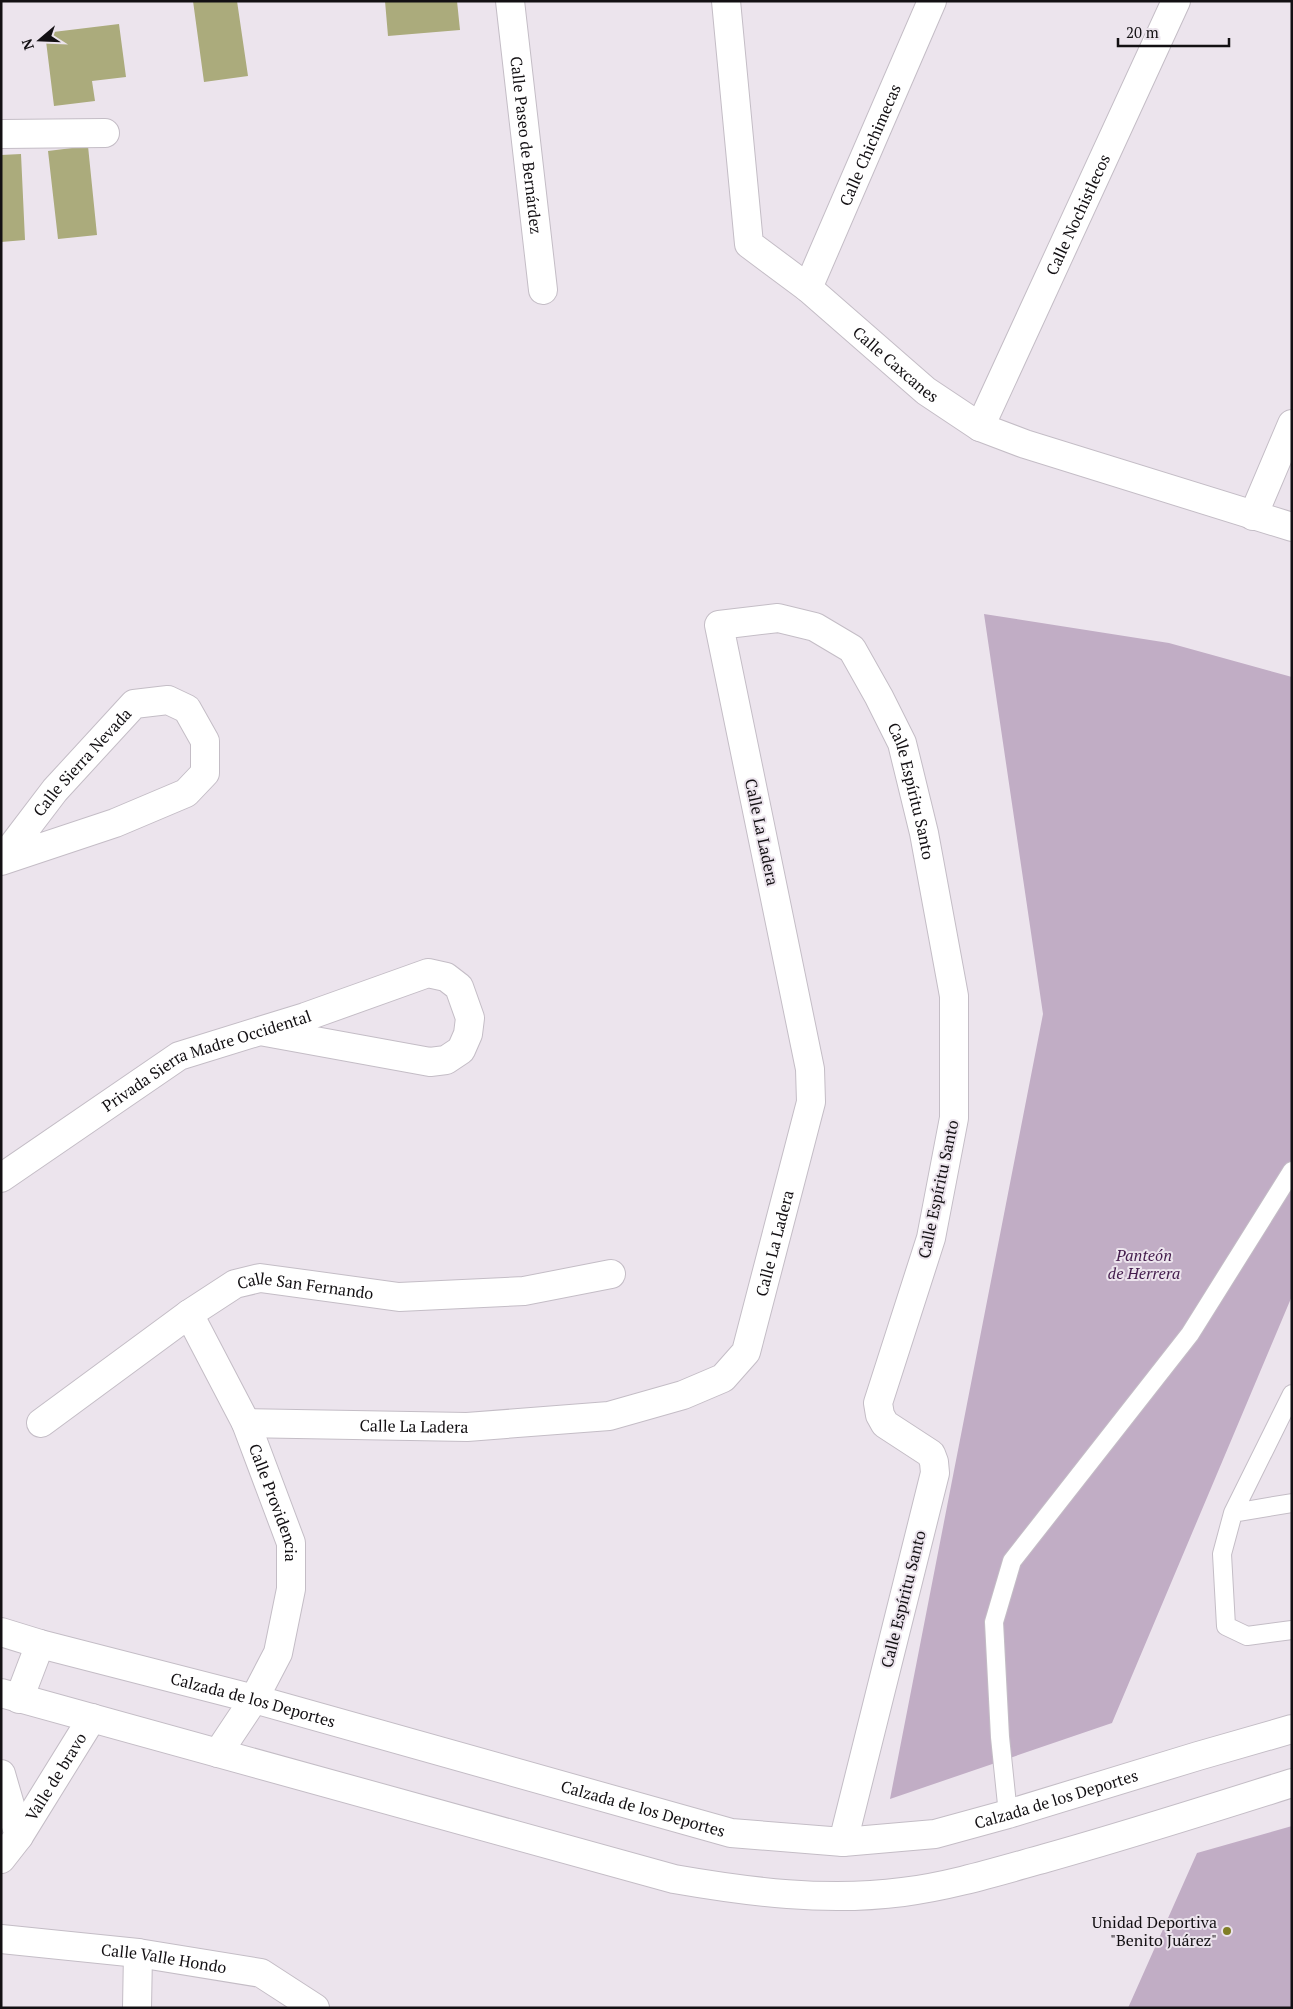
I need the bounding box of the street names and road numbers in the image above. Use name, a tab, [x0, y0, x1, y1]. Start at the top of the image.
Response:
street label: Calle Paseo de Bernárdez	[505, 55, 548, 235]
street label: Calle Chichimecas	[834, 80, 906, 209]
street label: Calle Nochistlecos	[1040, 150, 1115, 279]
street label: Calle Caxcanes	[848, 321, 943, 407]
street label: Calle Sierra Nevada	[28, 703, 136, 821]
street label: Calle Espíritu Santo	[882, 719, 940, 861]
street label: Calle La Ladera	[740, 777, 784, 887]
street label: Privada Sierra Madre Occidental	[97, 1005, 314, 1117]
street label: Calle Espíritu Santo	[913, 1118, 963, 1260]
street label: Calle La Ladera	[750, 1188, 799, 1299]
street label: Calle San Fernando	[235, 1267, 375, 1304]
street label: Calle La Ladera	[359, 1414, 469, 1438]
street label: Calle Providencia	[244, 1441, 302, 1562]
street label: Calle Espíritu Santo	[875, 1528, 931, 1670]
street label: Calzada de los Deportes	[168, 1667, 338, 1732]
street label: Valle de bravo	[20, 1728, 91, 1825]
street label: Calzada de los Deportes	[972, 1764, 1141, 1834]
street label: Calzada de los Deportes	[558, 1775, 728, 1842]
street label: Calle Valle Hondo	[100, 1938, 228, 1978]

